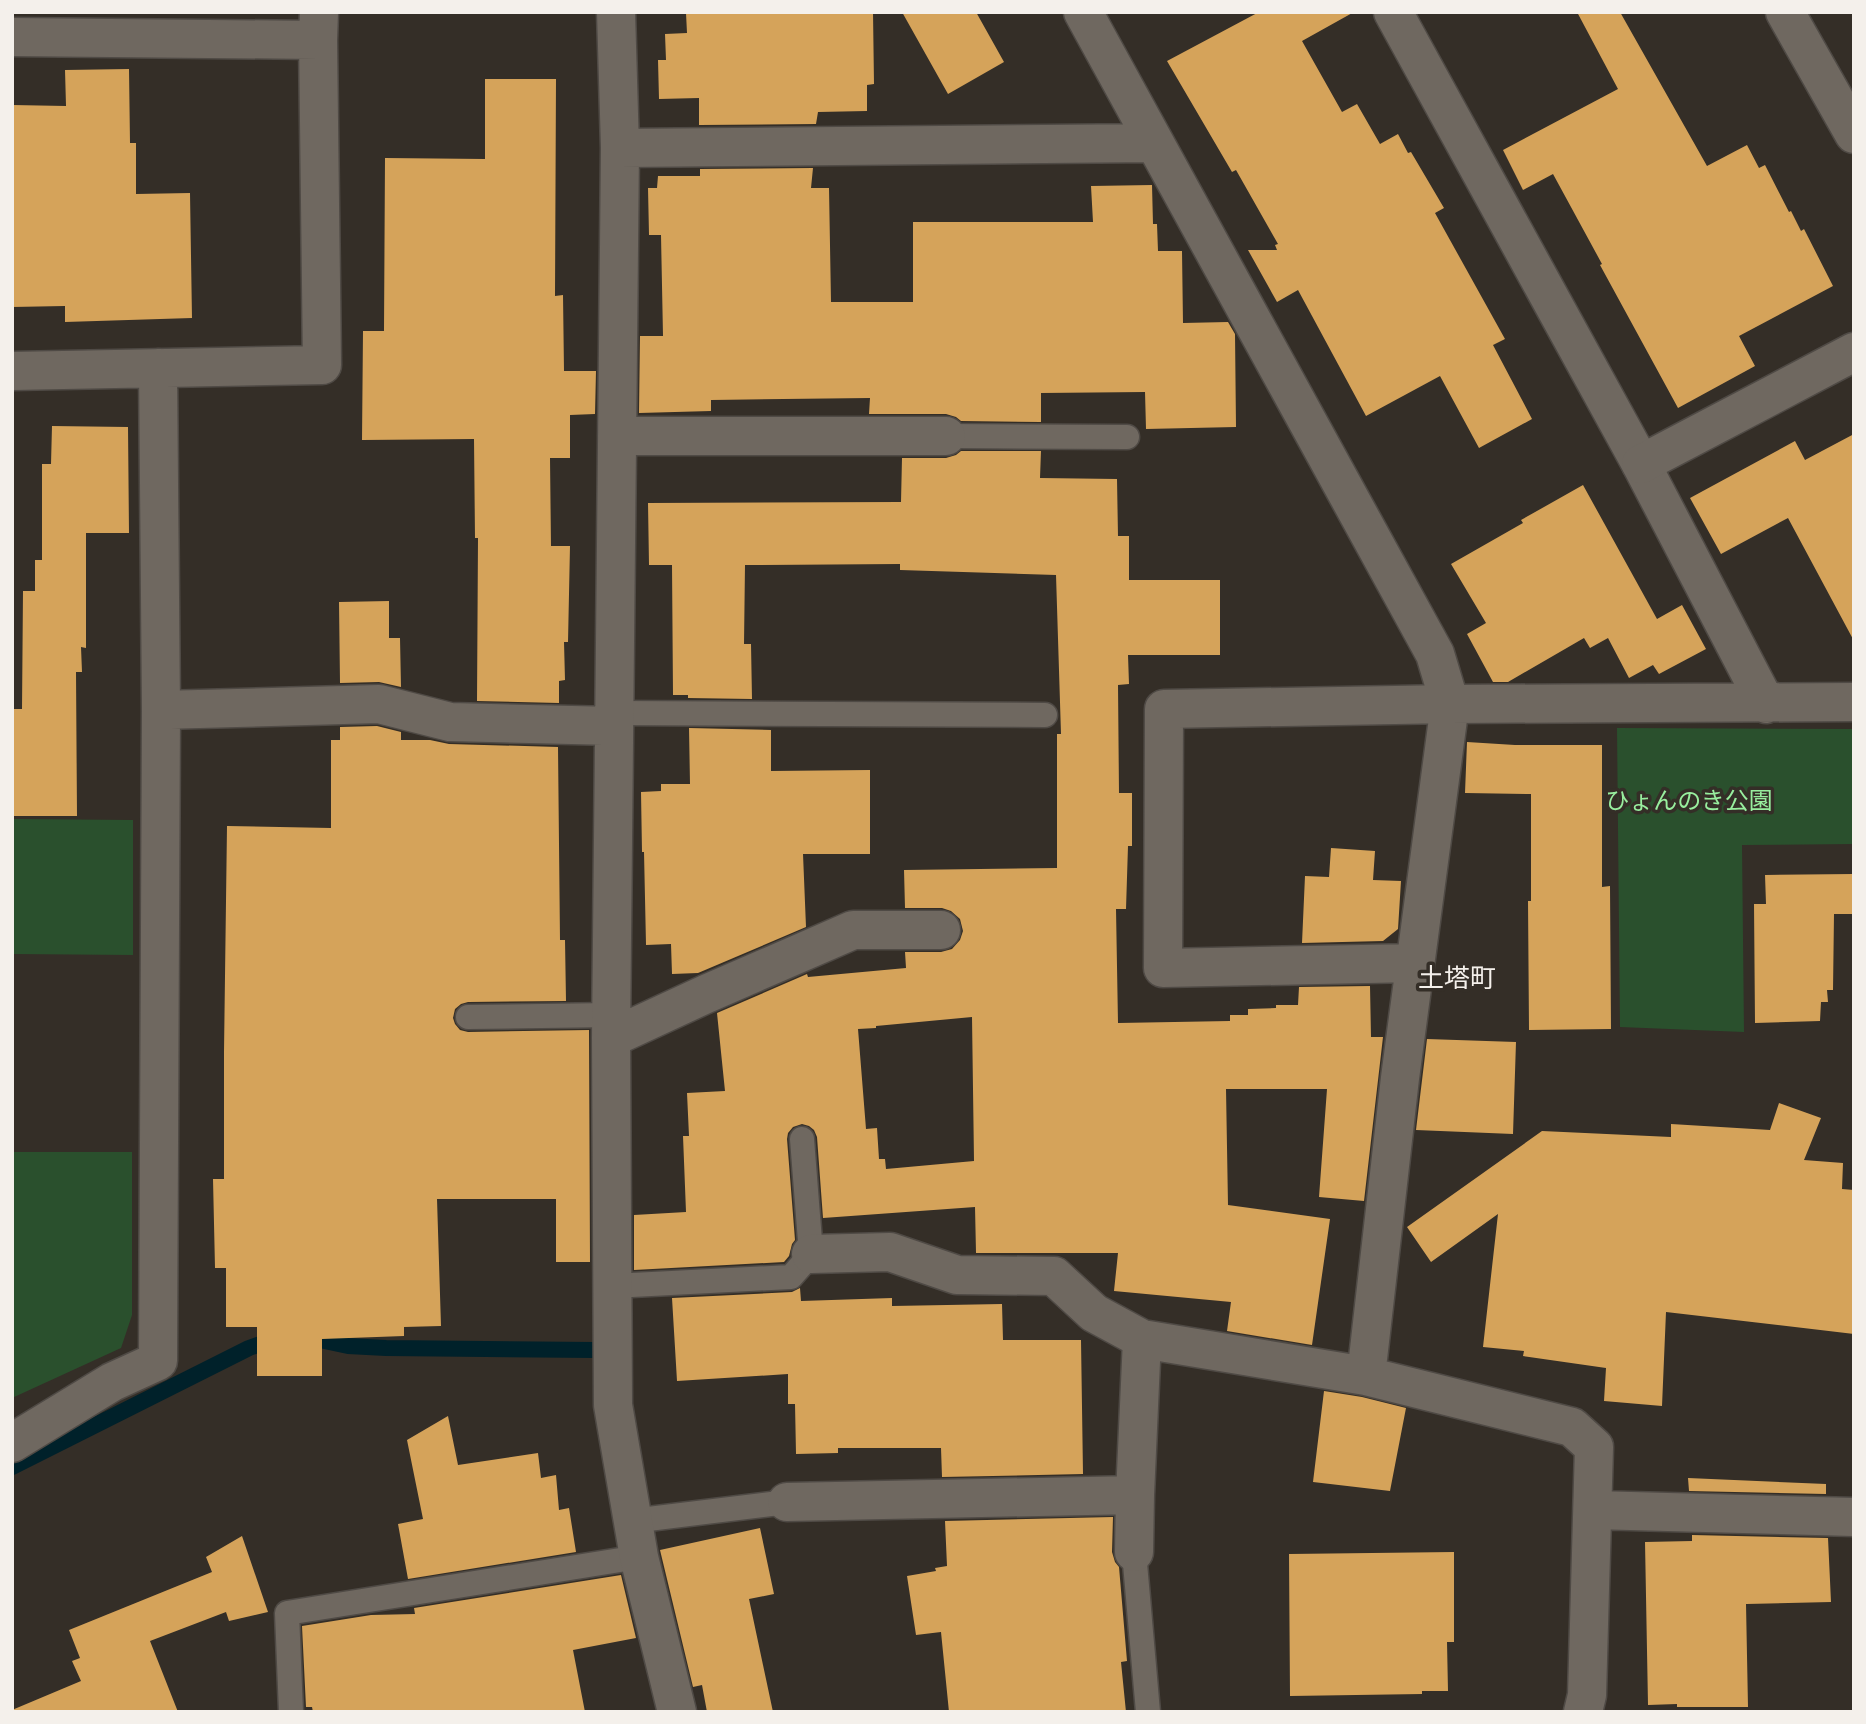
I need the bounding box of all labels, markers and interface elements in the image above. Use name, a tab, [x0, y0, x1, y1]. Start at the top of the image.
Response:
park label: ひょんのき公園	[1605, 786, 1773, 816]
district label: 土塔町	[1418, 963, 1496, 995]

